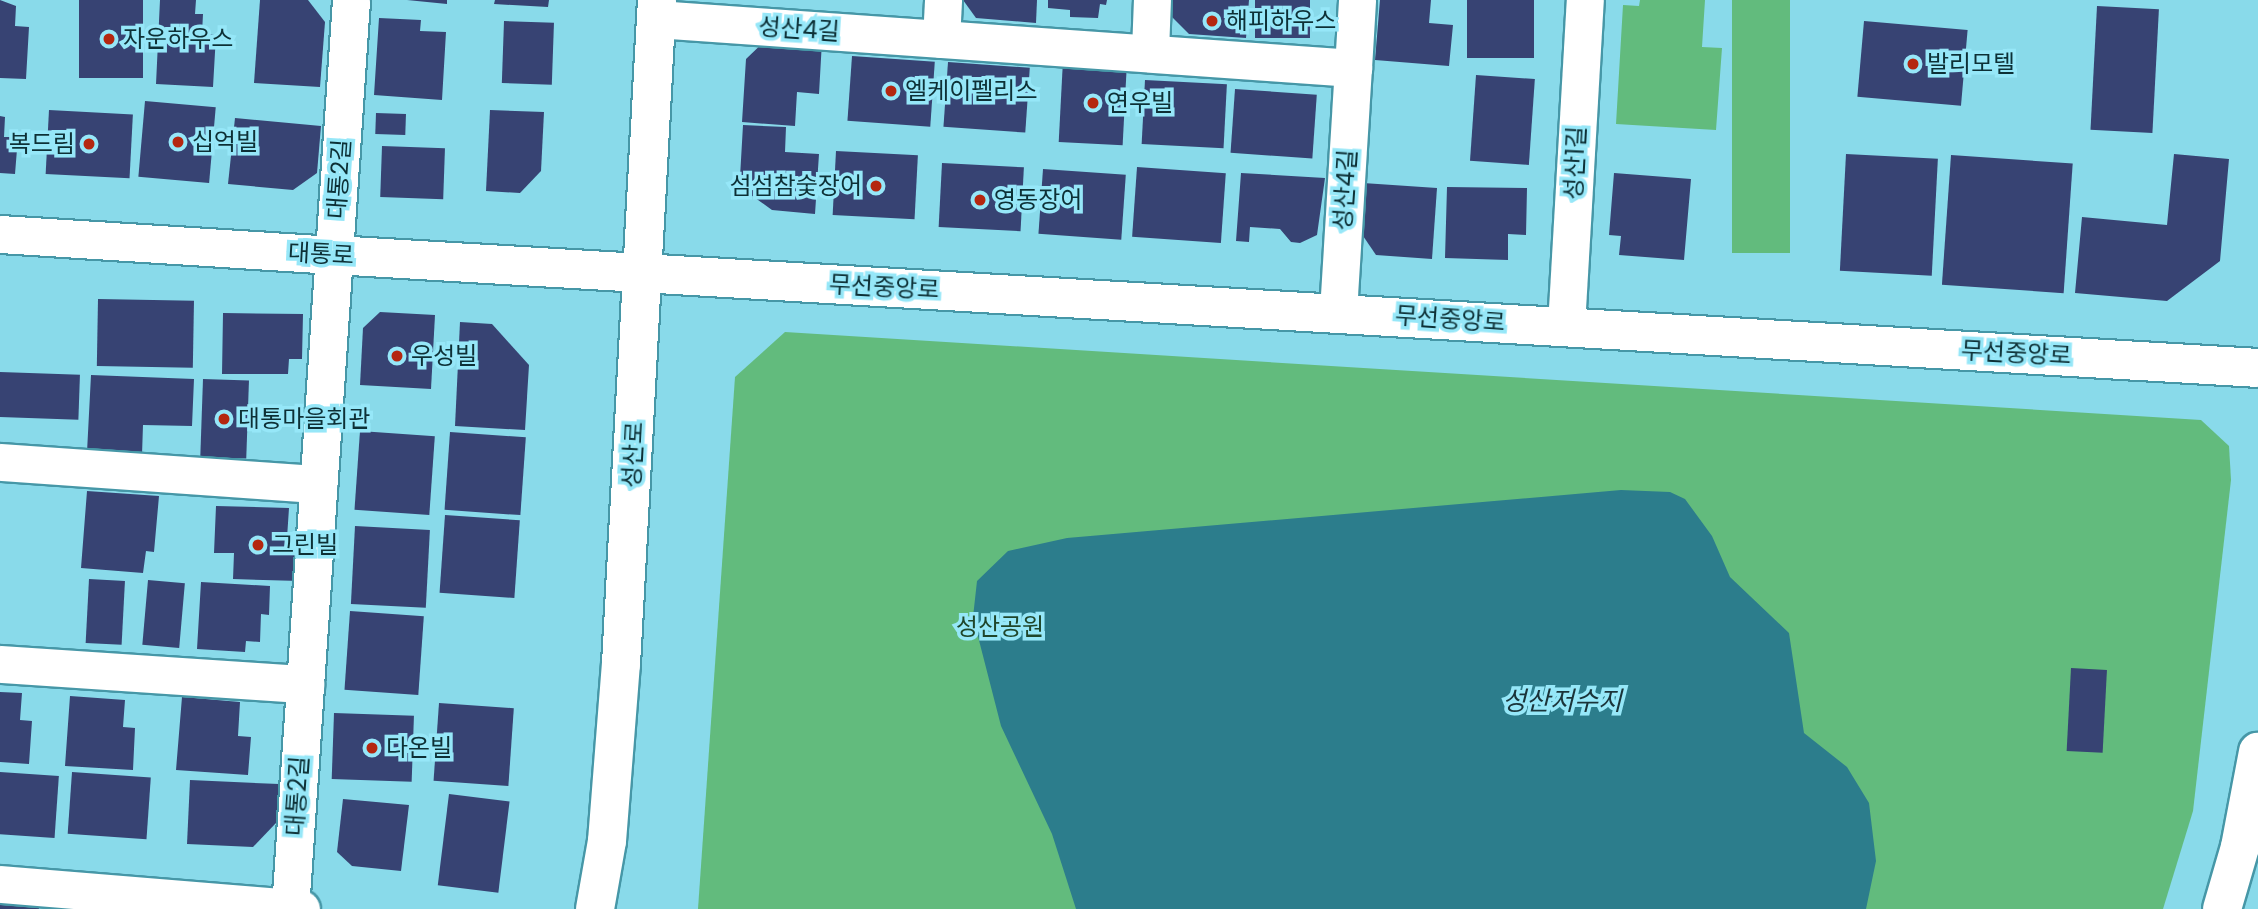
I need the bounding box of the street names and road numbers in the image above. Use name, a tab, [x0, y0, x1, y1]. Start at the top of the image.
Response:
street label: 성산4길	[757, 12, 841, 46]
street label: 성산1길	[1559, 125, 1591, 201]
street label: 대통2길	[322, 138, 356, 220]
street label: 성산4길	[1328, 148, 1362, 232]
street label: 대통로	[287, 238, 355, 270]
street label: 무선중앙로	[828, 270, 940, 304]
street label: 무선중앙로	[1394, 301, 1506, 337]
street label: 무선중앙로	[1960, 336, 2072, 370]
street label: 성산로	[617, 421, 649, 489]
street label: 대통2길	[280, 755, 314, 837]

